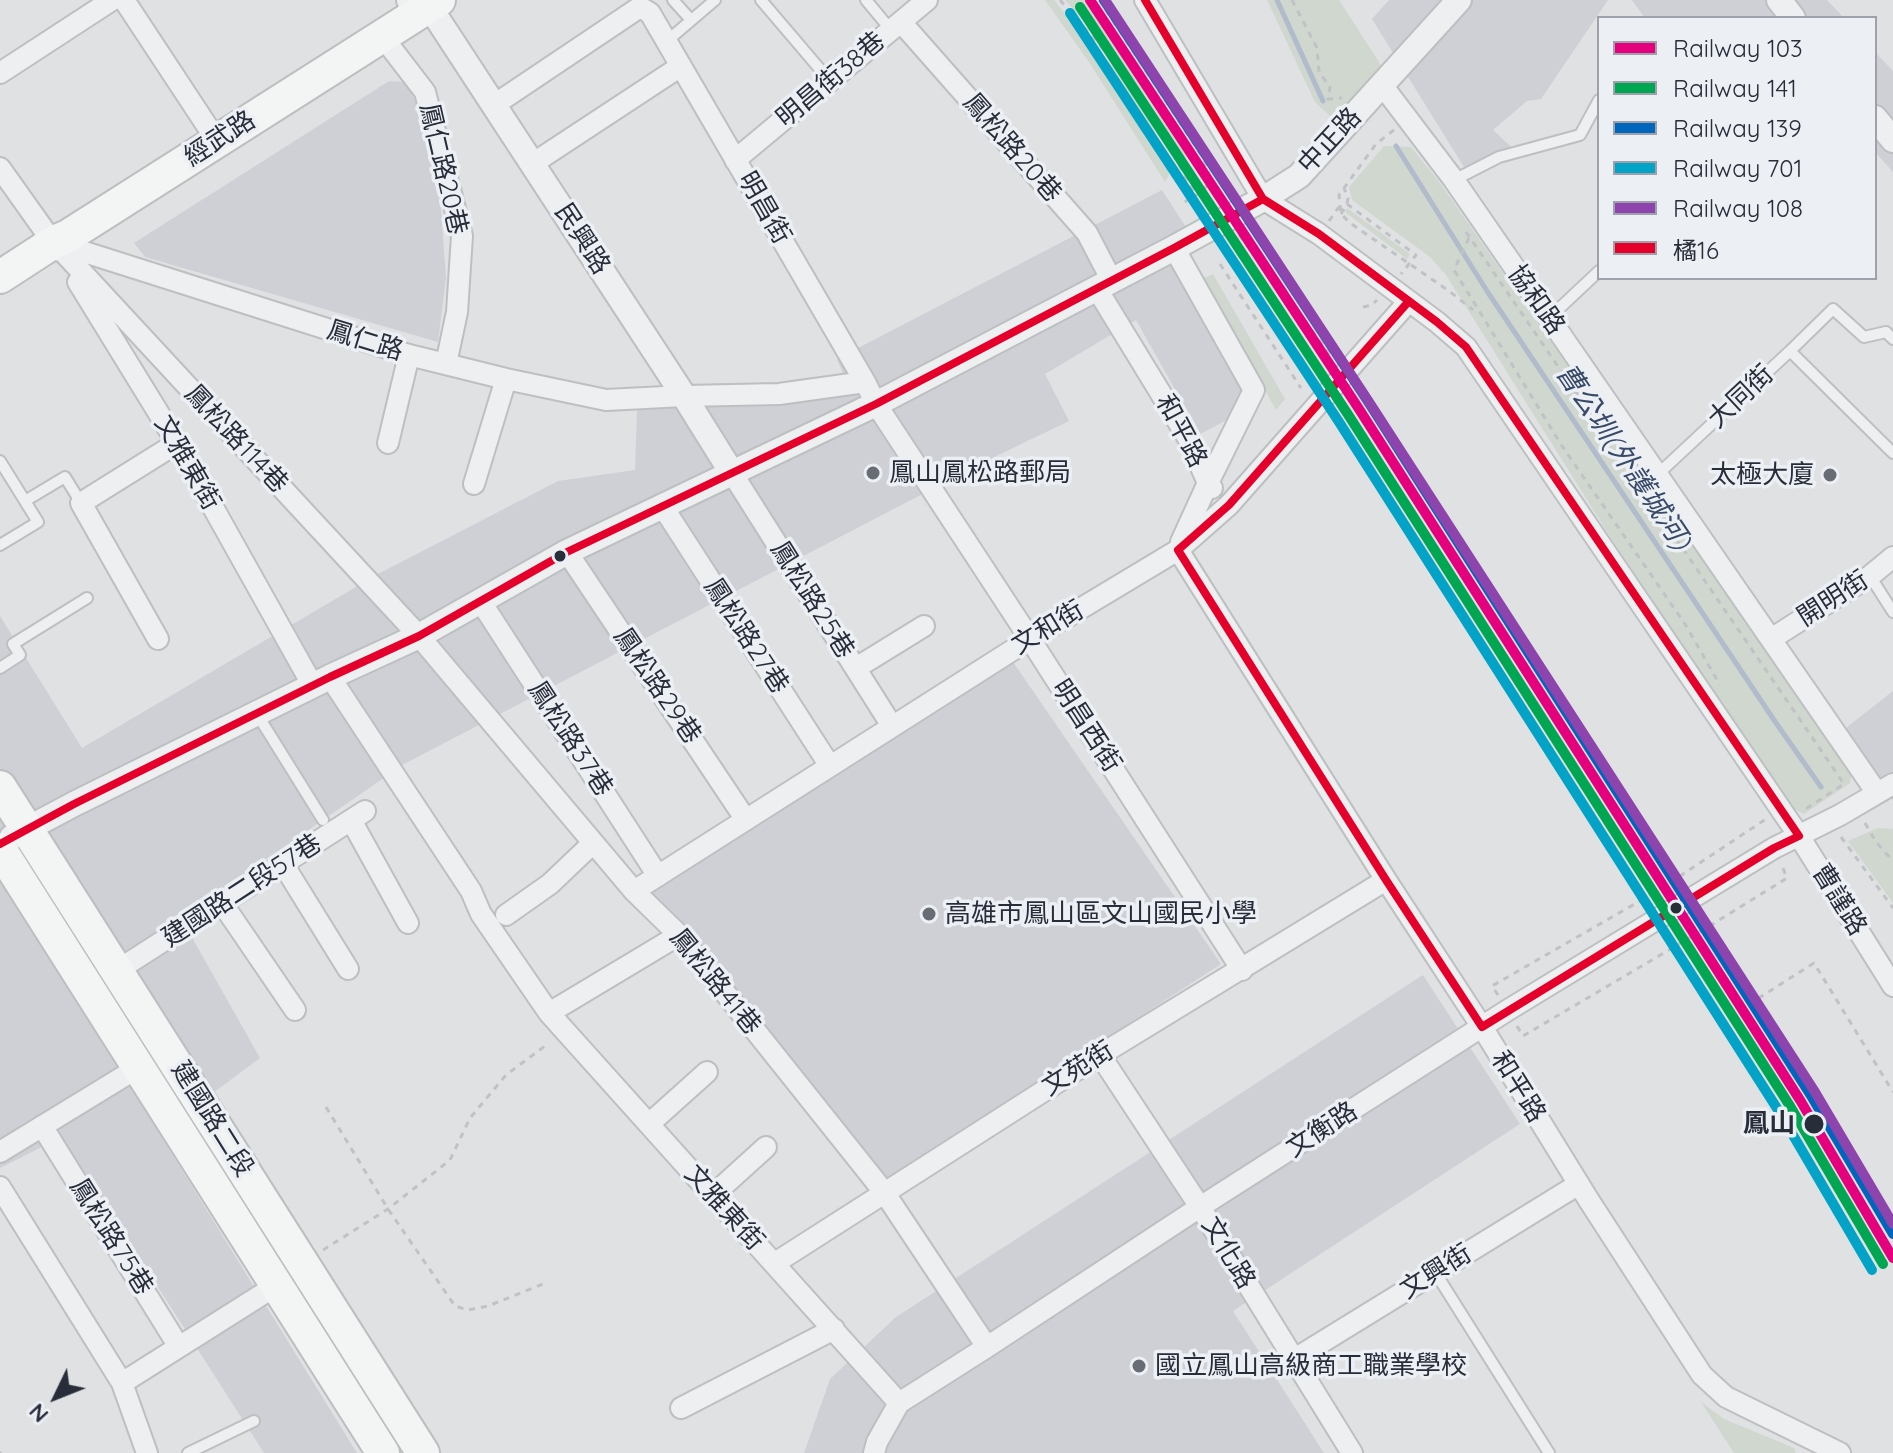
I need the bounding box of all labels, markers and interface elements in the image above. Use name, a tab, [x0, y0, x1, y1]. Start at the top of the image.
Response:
legend	[1597, 16, 1877, 280]
street label: 明昌街38巷	[771, 26, 891, 134]
text: Railway 103	[1673, 33, 1803, 63]
text: Railway 141	[1673, 73, 1797, 103]
street label: 鳳松路20巷	[956, 87, 1068, 209]
street label: 鳳仁路20巷	[413, 100, 473, 238]
street label: 中正路	[1292, 102, 1368, 180]
street label: 經武路	[179, 105, 261, 173]
text: Railway 139	[1673, 113, 1802, 143]
text: Railway 701	[1673, 153, 1802, 183]
street label: 明昌街	[731, 166, 797, 250]
text: Railway 108	[1673, 193, 1803, 223]
street label: 民興路	[548, 198, 616, 280]
text: 橘16	[1673, 235, 1719, 265]
street label: 協和路	[1501, 259, 1571, 341]
street label: 鳳仁路	[323, 315, 407, 367]
water label: 曹公圳(外護城河)	[1548, 358, 1698, 556]
street label: 大同街	[1702, 359, 1780, 435]
street label: 鳳松路114巷	[178, 378, 294, 500]
street label: 和平路	[1149, 389, 1213, 473]
street label: 文雅東街	[147, 410, 227, 516]
place label: 鳳山鳳松路郵局	[889, 457, 1071, 489]
place label: 太極大廈	[1710, 459, 1814, 491]
marker: 鳳山鳳松路郵局	[864, 464, 882, 482]
marker: 太極大廈	[1821, 466, 1839, 484]
street label: 鳳松路25巷	[764, 536, 860, 664]
unlabelled marker	[552, 548, 568, 564]
street label: 開明街	[1792, 565, 1874, 633]
street label: 鳳松路27巷	[697, 572, 795, 700]
street label: 文和街	[1007, 595, 1089, 661]
street label: 鳳松路29巷	[607, 622, 707, 750]
street label: 明昌西街	[1045, 674, 1127, 778]
street label: 鳳松路37巷	[521, 676, 619, 802]
street label: 建國路二段57巷	[157, 828, 327, 954]
street label: 曹謹路	[1805, 859, 1873, 941]
place label: 高雄市鳳山區文山國民小學	[945, 898, 1257, 930]
unlabelled marker	[1668, 900, 1684, 916]
marker: 高雄市鳳山區文山國民小學	[920, 905, 938, 923]
street label: 鳳松路41巷	[663, 923, 767, 1041]
street label: 文苑街	[1037, 1035, 1119, 1103]
street label: 和平路	[1484, 1046, 1552, 1128]
street label: 建國路二段	[164, 1056, 260, 1182]
street label: 文衡路	[1281, 1096, 1363, 1164]
place label: 鳳山	[1743, 1108, 1795, 1140]
marker: 鳳山	[1802, 1112, 1826, 1136]
street label: 文雅東街	[678, 1159, 770, 1257]
street label: 鳳松路75巷	[63, 1173, 159, 1301]
street label: 文化路	[1195, 1212, 1261, 1294]
street label: 文興街	[1395, 1238, 1477, 1306]
place label: 國立鳳山高級商工職業學校	[1155, 1350, 1467, 1382]
north arrow	[16, 1357, 96, 1437]
marker: 國立鳳山高級商工職業學校	[1130, 1357, 1148, 1375]
text: N	[23, 1398, 54, 1429]

